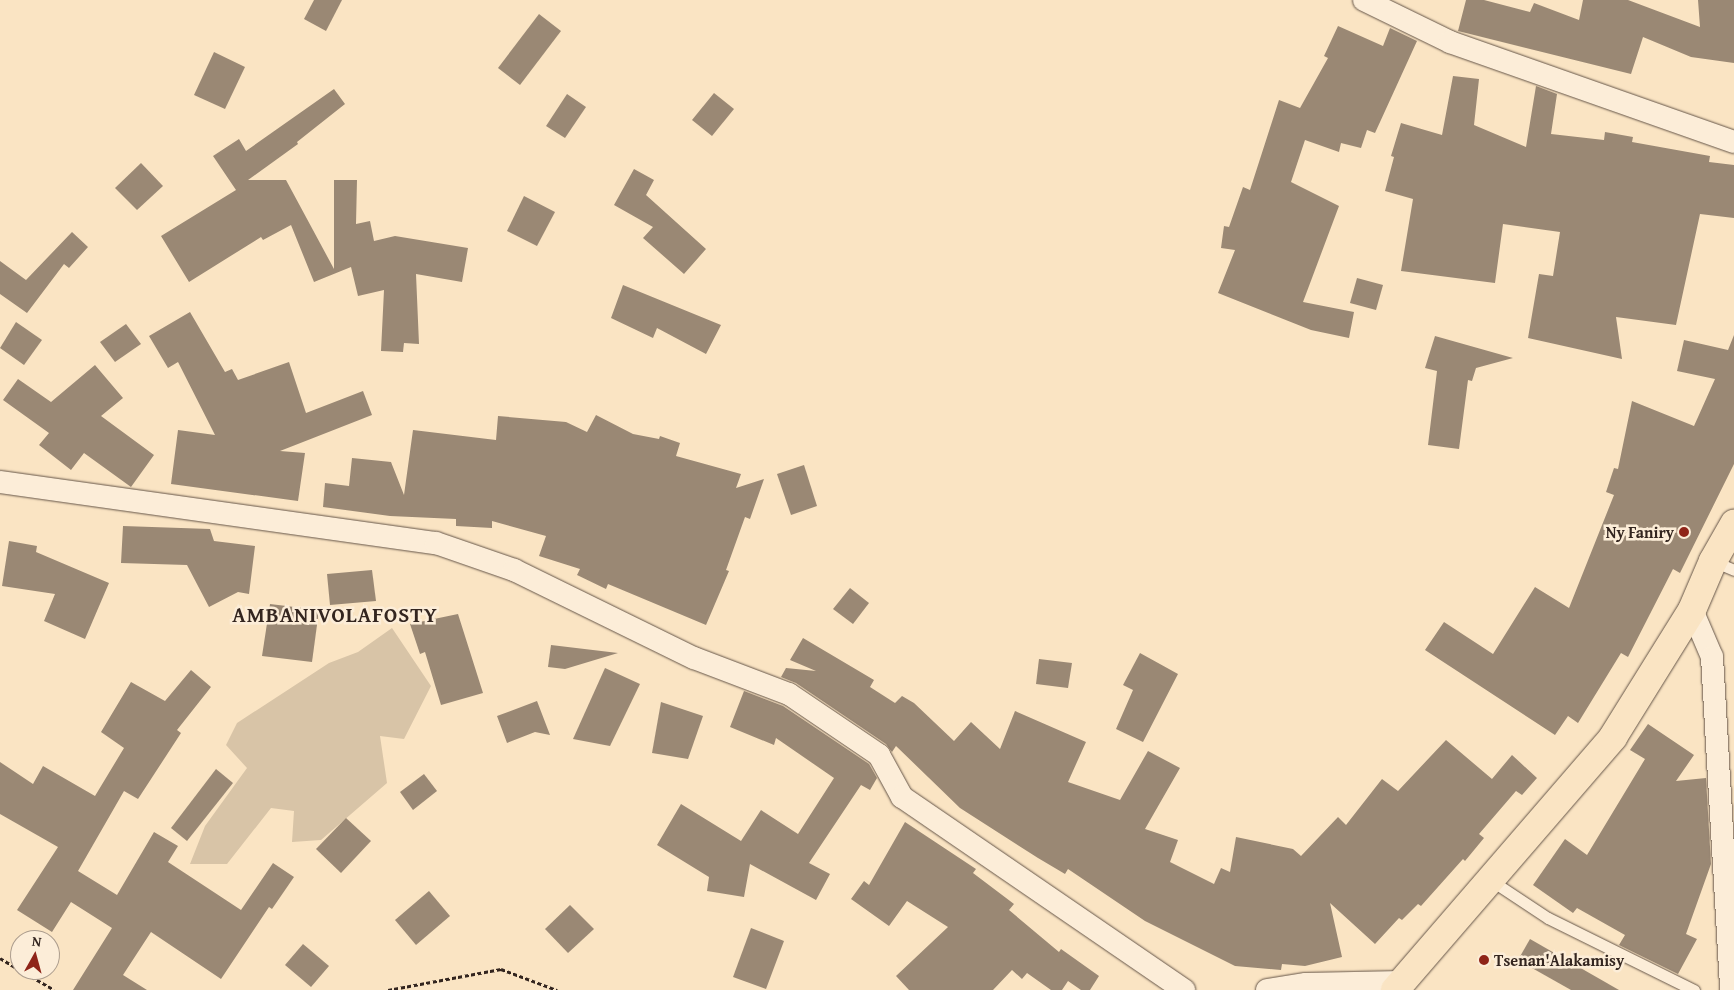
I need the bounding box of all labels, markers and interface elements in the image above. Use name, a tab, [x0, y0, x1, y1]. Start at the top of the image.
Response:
place label: Ny Faniry	[1606, 522, 1674, 542]
marker: Ny Faniry	[1678, 526, 1690, 538]
district label: AMBANIVOLAFOSTY	[230, 602, 440, 628]
north arrow	[10, 930, 60, 980]
text: N	[31, 931, 43, 952]
place label: Tsenan'Alakamisy	[1494, 950, 1624, 970]
marker: Tsenan'Alakamisy	[1478, 954, 1490, 966]

